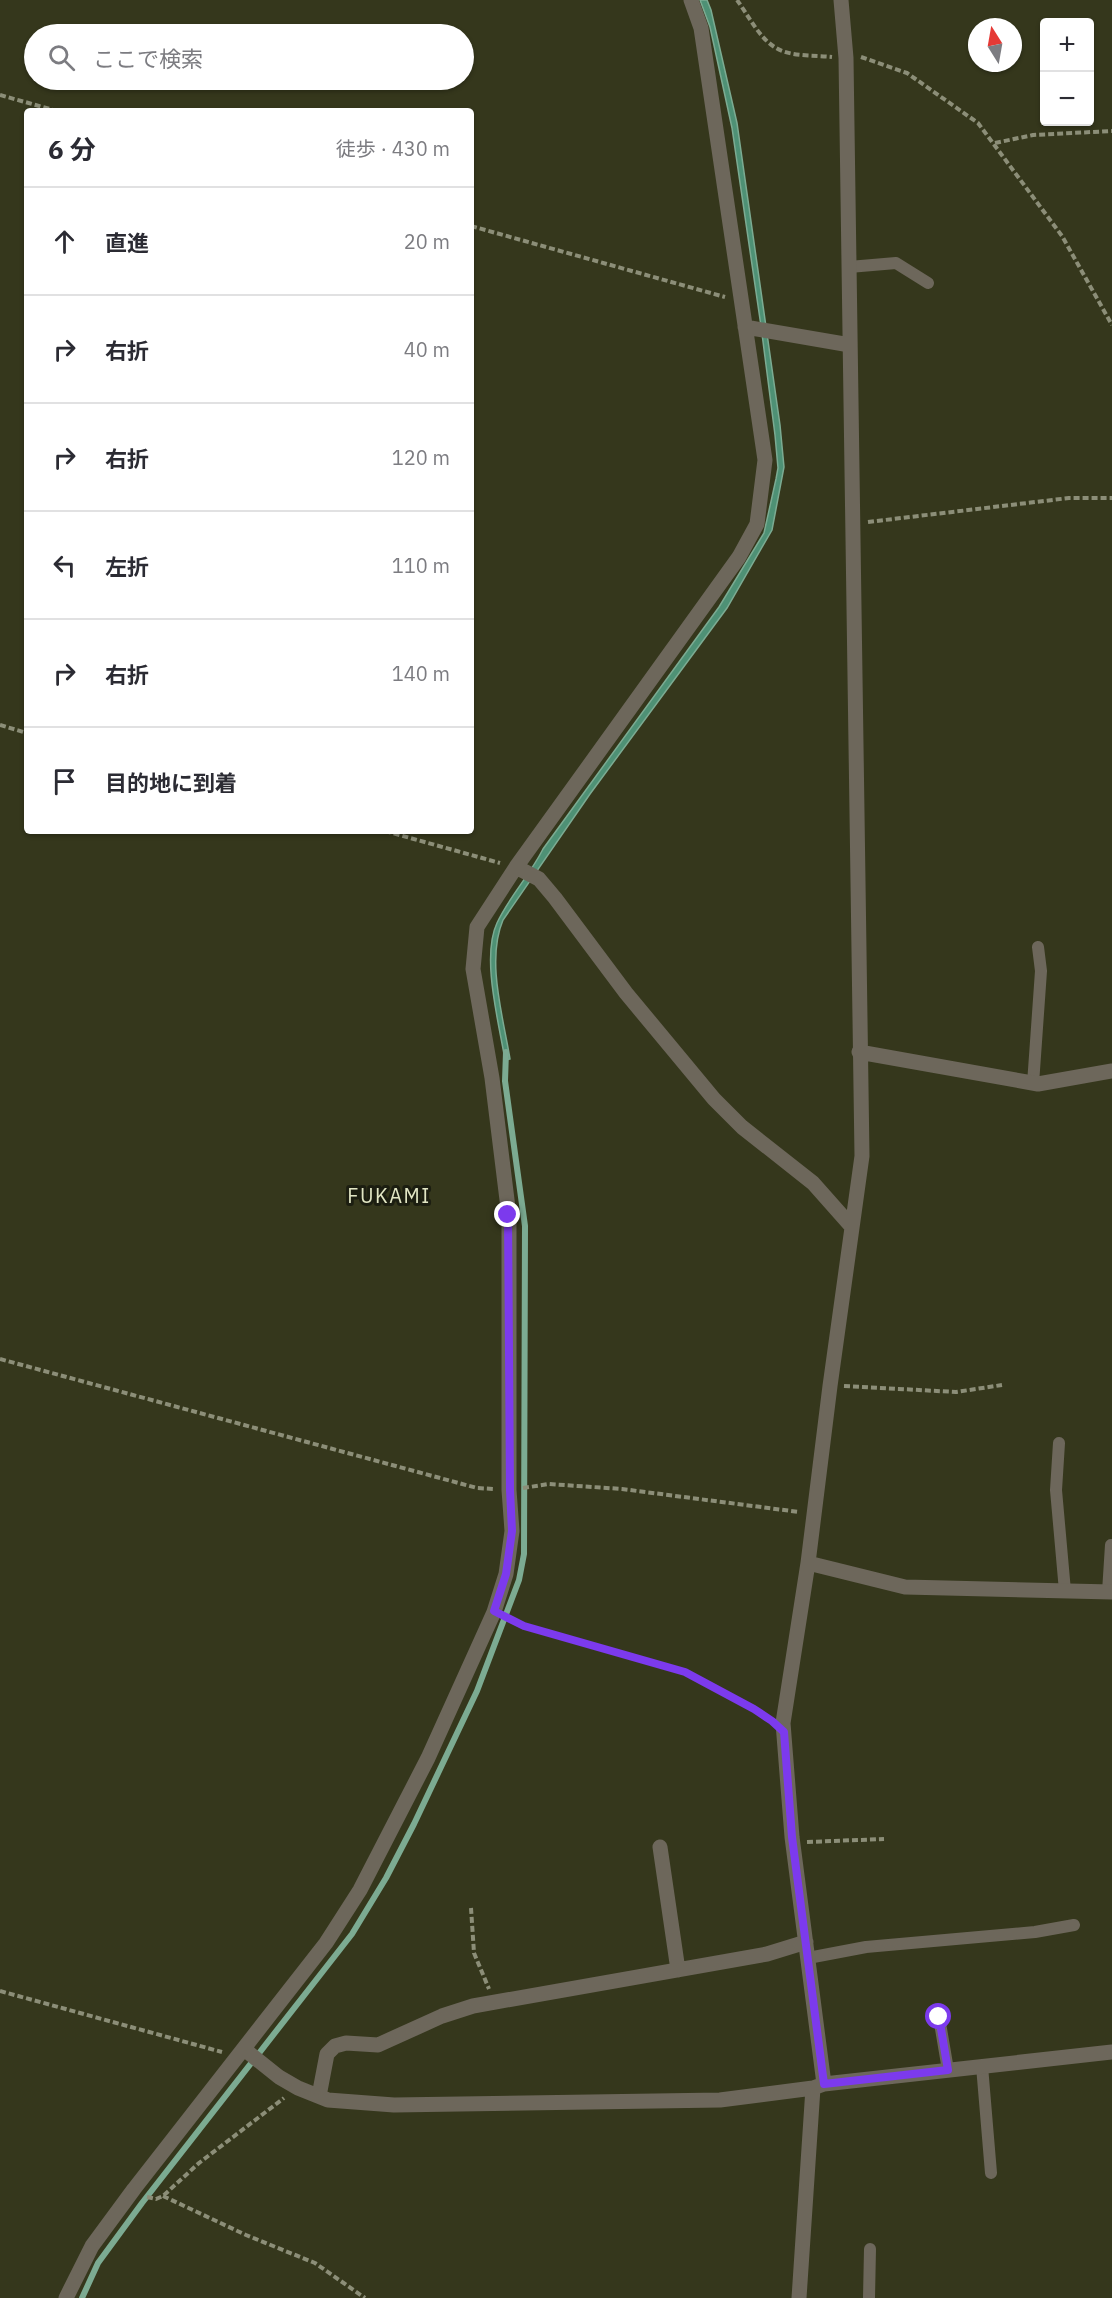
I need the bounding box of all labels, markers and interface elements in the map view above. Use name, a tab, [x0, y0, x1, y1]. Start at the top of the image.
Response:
north arrow	[968, 18, 1022, 72]
map controls	[1040, 18, 1094, 126]
button: +	[1040, 18, 1094, 72]
search box	[24, 24, 474, 90]
icon: search	[45, 41, 78, 74]
text: ここで検索	[93, 44, 203, 73]
button: −	[1040, 72, 1094, 126]
text: 6 分	[48, 132, 96, 166]
text: 徒歩 · 430 m	[336, 135, 450, 162]
icon: ahead	[48, 225, 81, 258]
text: 直進	[105, 228, 149, 257]
text: 20 m	[404, 228, 450, 255]
icon: right	[48, 333, 81, 366]
text: 右折	[105, 336, 149, 365]
text: 40 m	[404, 336, 450, 363]
icon: right	[48, 441, 81, 474]
text: 右折	[105, 444, 149, 473]
text: 120 m	[392, 444, 450, 471]
icon: left	[48, 549, 81, 582]
text: 左折	[105, 552, 149, 581]
text: 110 m	[392, 552, 450, 579]
icon: right	[48, 657, 81, 690]
text: 右折	[105, 660, 149, 689]
text: 140 m	[392, 660, 450, 687]
icon: arrive	[48, 765, 81, 798]
text: 目的地に到着	[105, 768, 237, 797]
district label: FUKAMI	[347, 1182, 431, 1209]
route end	[494, 1201, 520, 1227]
route start	[925, 2003, 951, 2029]

